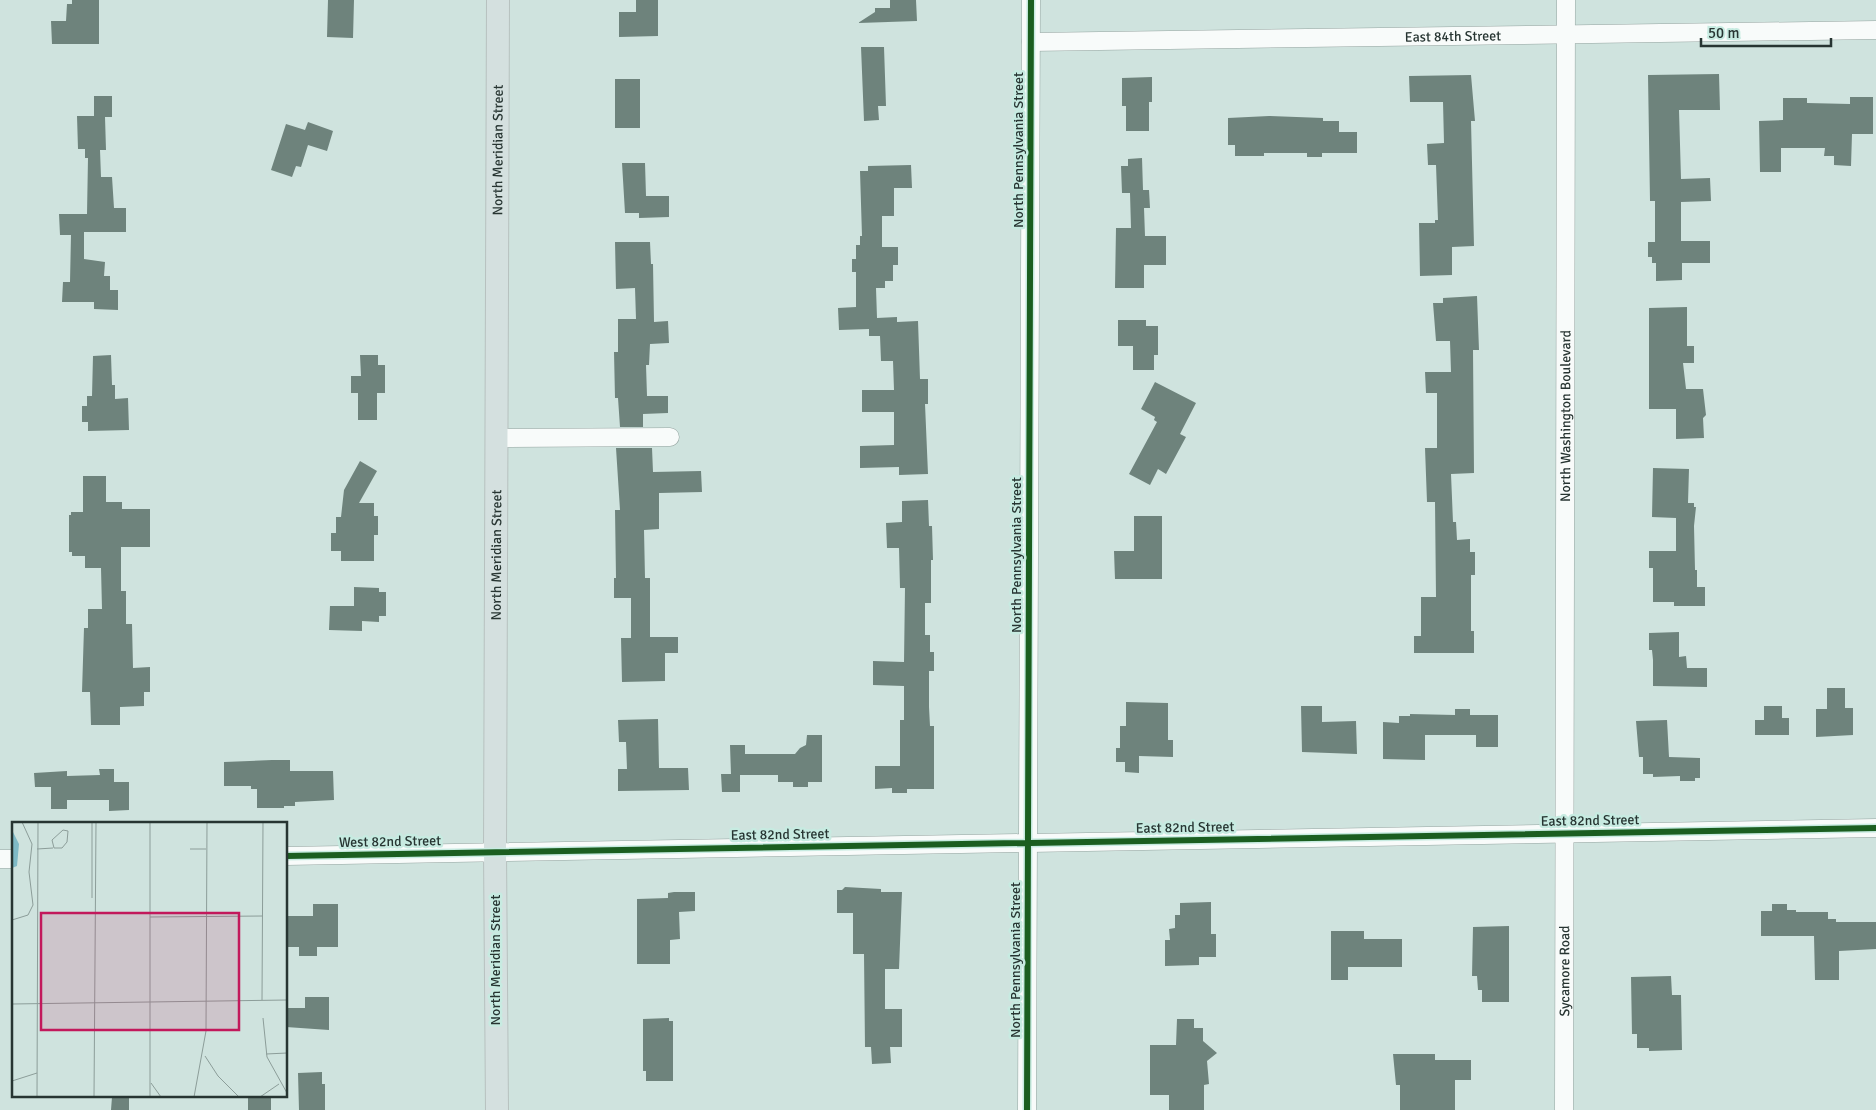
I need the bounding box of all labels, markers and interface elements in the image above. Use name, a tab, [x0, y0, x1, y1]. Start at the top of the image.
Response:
scale bar	[1701, 15, 1831, 47]
text: 50 m	[1708, 24, 1739, 42]
street label: East 84th Street	[1405, 27, 1501, 46]
street label: North Pennsylvania Street	[1010, 72, 1027, 228]
street label: North Meridian Street	[489, 84, 507, 216]
street label: North Washington Boulevard	[1557, 330, 1574, 502]
street label: North Pennsylvania Street	[1008, 477, 1025, 633]
street label: North Meridian Street	[488, 489, 505, 621]
street label: East 82nd Street	[1540, 811, 1640, 830]
street label: East 82nd Street	[1135, 818, 1235, 837]
inset map	[12, 822, 288, 1098]
street label: East 82nd Street	[730, 825, 830, 844]
street label: West 82nd Street	[339, 832, 441, 851]
street label: North Pennsylvania Street	[1007, 882, 1024, 1038]
street label: North Meridian Street	[487, 895, 504, 1025]
street label: Sycamore Road	[1556, 925, 1573, 1017]

